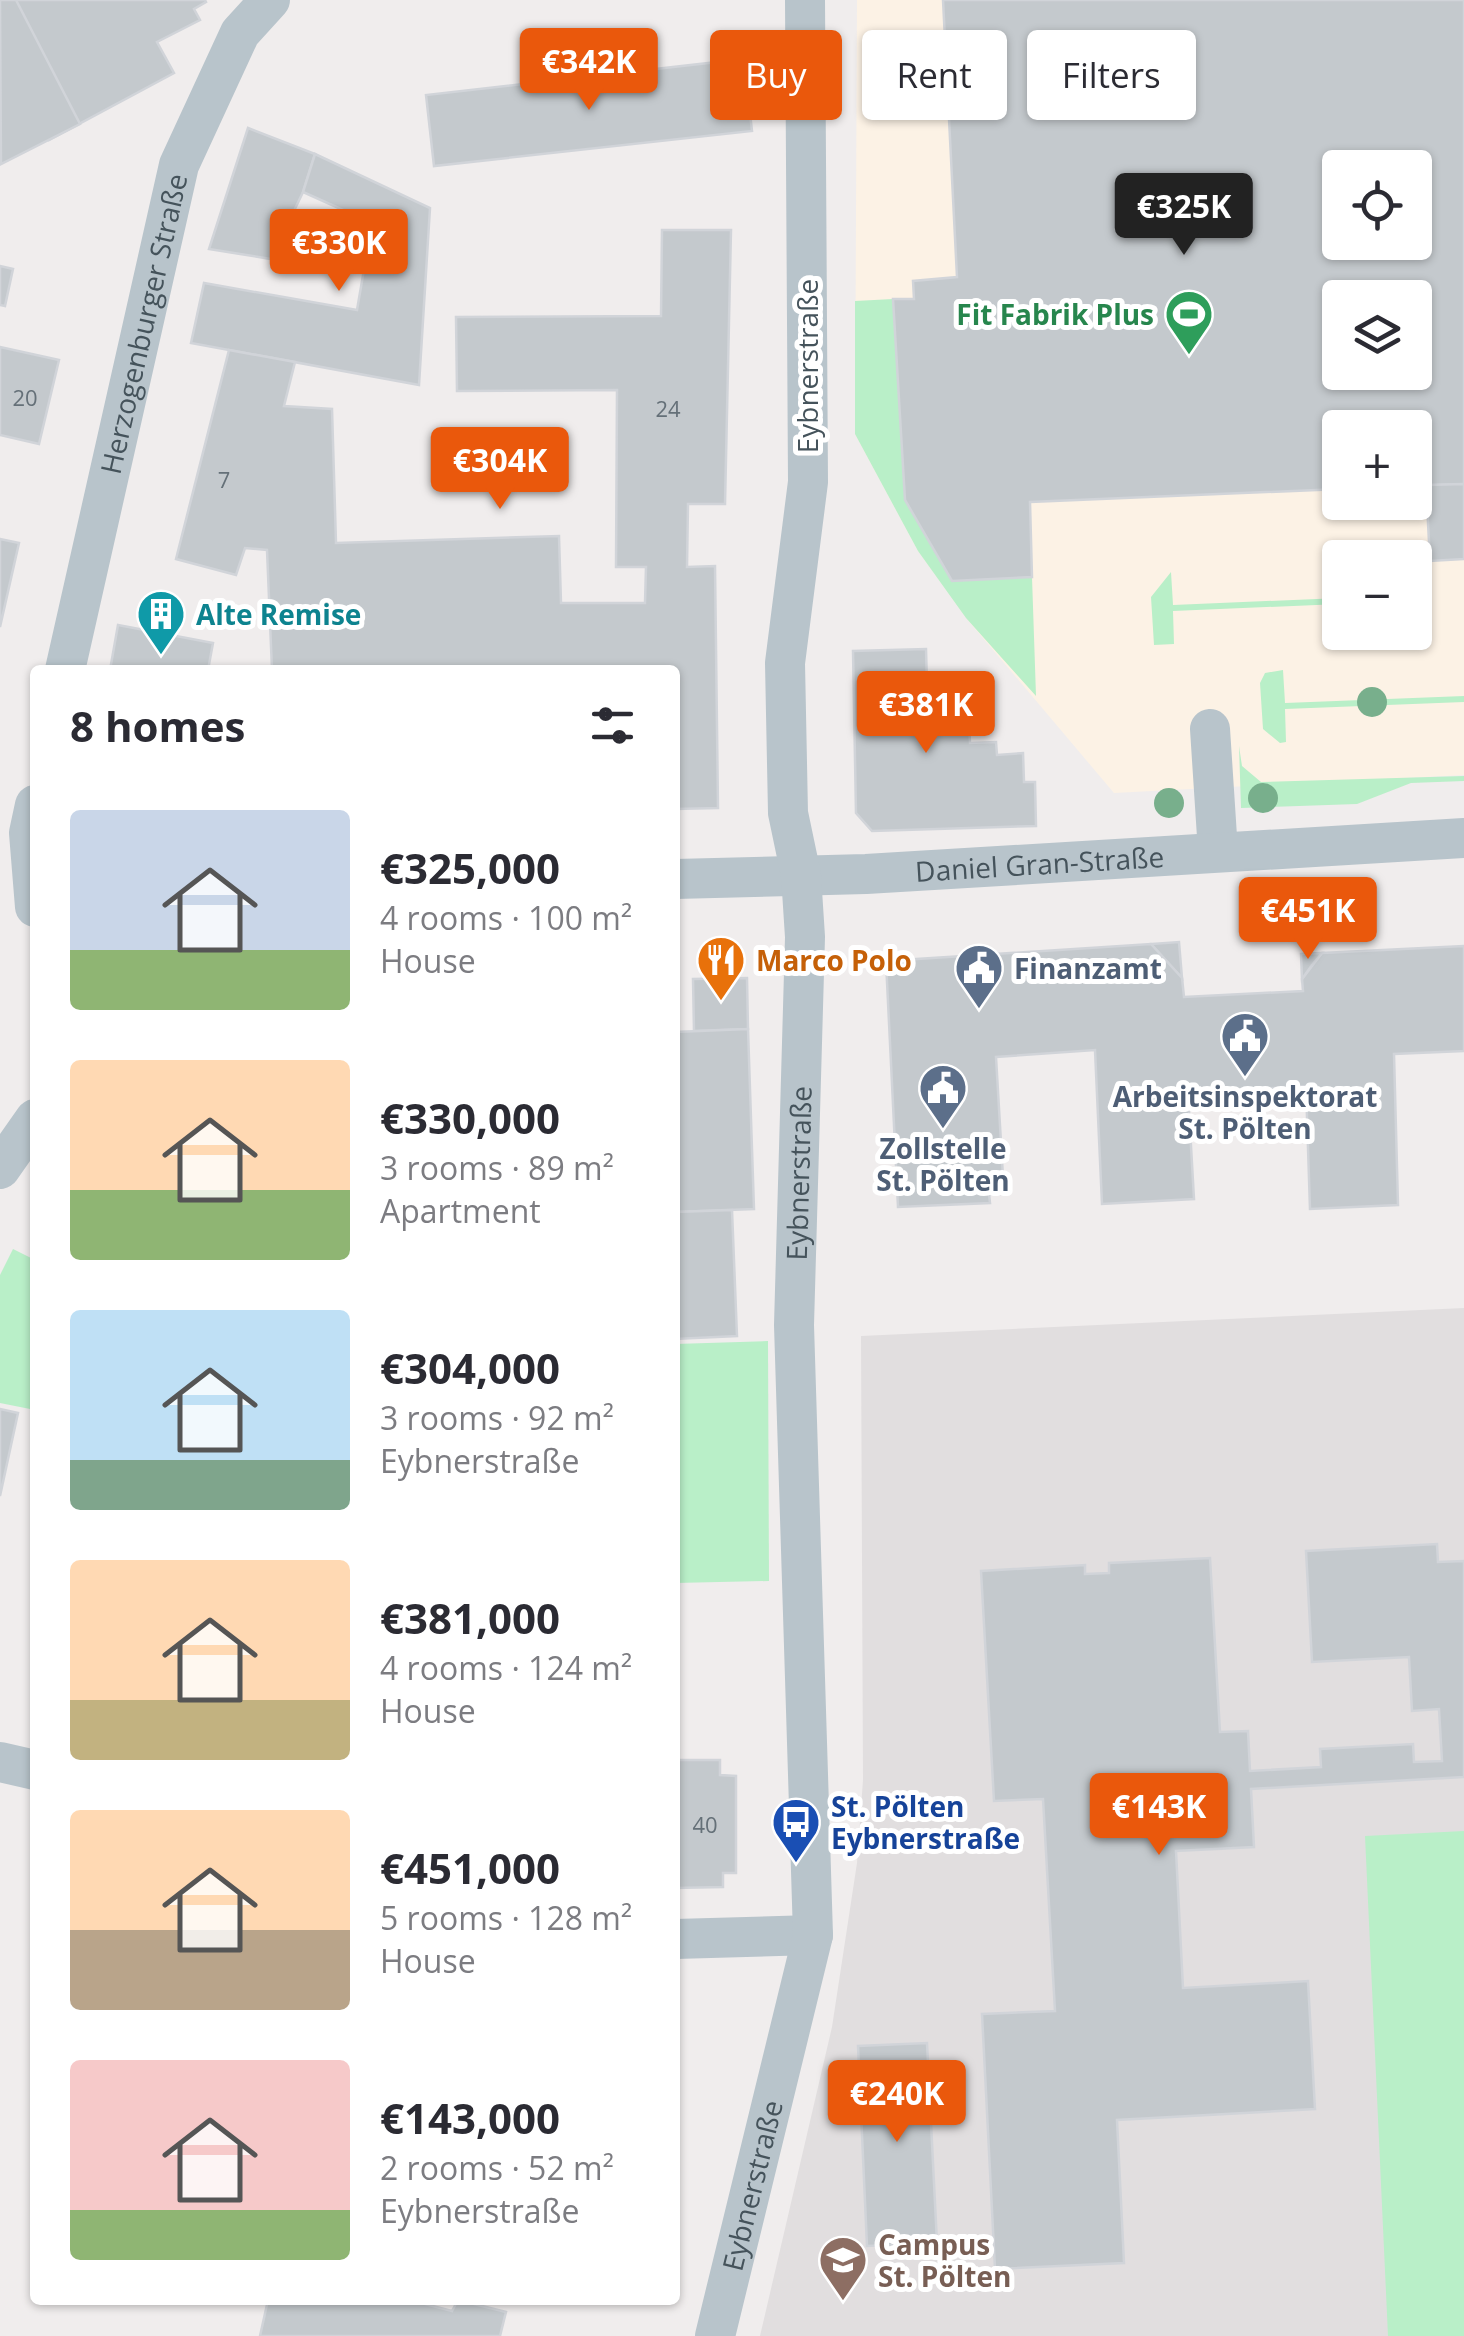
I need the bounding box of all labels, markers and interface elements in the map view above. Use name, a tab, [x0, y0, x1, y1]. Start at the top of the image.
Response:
pin: €342K	[519, 28, 659, 113]
chip: Buy	[710, 30, 842, 120]
chip: Rent	[862, 30, 1007, 120]
chip: Filters	[1027, 30, 1196, 120]
text: €342K	[542, 39, 636, 82]
map controls	[1322, 150, 1432, 650]
button: locate	[1322, 150, 1432, 260]
street label: Herzogenburger Straße	[91, 170, 195, 478]
pin: €325K	[1114, 173, 1254, 258]
text: €325K	[1137, 184, 1231, 227]
pin: €330K	[269, 209, 409, 294]
text: €330K	[292, 220, 386, 263]
street label: Eybnerstraße	[788, 279, 826, 453]
button: layers	[1322, 280, 1432, 390]
sports icon: Fit Fabrik Plus	[1163, 288, 1215, 356]
place label: Fit Fabrik Plus	[956, 295, 1154, 333]
house number: 20	[12, 382, 38, 412]
house number: 24	[655, 393, 681, 423]
button: +	[1322, 410, 1432, 520]
pin: €304K	[430, 427, 570, 512]
text: €304K	[453, 438, 547, 481]
house number: 7	[218, 464, 230, 494]
button: −	[1322, 540, 1432, 650]
building icon: Alte Remise	[135, 588, 187, 656]
place label: Alte Remise	[196, 595, 361, 633]
pin: €381K	[856, 671, 996, 756]
text: €381K	[879, 682, 973, 725]
text: 8 homes	[70, 697, 245, 754]
icon: filters	[585, 698, 640, 753]
street label: Daniel Gran-Straße	[914, 837, 1165, 890]
text: €325,000	[380, 839, 560, 896]
icon: home	[150, 850, 270, 970]
pin: €451K	[1238, 877, 1378, 962]
text: €451K	[1261, 888, 1355, 931]
text: 4 rooms · 100 m²	[380, 896, 632, 939]
restaurant icon: Marco Polo	[695, 934, 747, 1002]
text: House	[380, 939, 476, 982]
place label: Marco Polo	[756, 941, 912, 979]
public building icon: Finanzamt	[953, 942, 1005, 1010]
place label: Finanzamt	[1014, 949, 1162, 987]
public building icon: Arbeitsinspektorat St. Pölten	[1219, 1010, 1271, 1078]
public building icon: Zollstelle St. Pölten	[917, 1062, 969, 1130]
place label: Arbeitsinspektorat St. Pölten	[1113, 1077, 1377, 1147]
street label: Eybnerstraße	[777, 1085, 820, 1261]
text: €330,000	[380, 1089, 560, 1146]
icon: home	[150, 1100, 270, 1220]
place label: Zollstelle St. Pölten	[876, 1129, 1010, 1199]
text: 3 rooms · 89 m²	[380, 1146, 614, 1189]
text: Apartment	[380, 1189, 541, 1232]
text: €304,000	[380, 1339, 560, 1396]
icon: home	[150, 1350, 270, 1470]
text: 3 rooms · 92 m²	[380, 1396, 614, 1439]
text: Eybnerstraße	[380, 1439, 579, 1482]
text: €381,000	[380, 1589, 560, 1646]
icon: home	[150, 1600, 270, 1720]
text: 4 rooms · 124 m²	[380, 1646, 632, 1689]
text: House	[380, 1689, 476, 1732]
pin: €143K	[1089, 1773, 1229, 1858]
text: €143K	[1112, 1784, 1206, 1827]
place label: St. Pölten Eybnerstraße	[831, 1787, 1020, 1857]
bus stop icon: St. Pölten Eybnerstraße	[770, 1796, 822, 1864]
house number: 40	[692, 1809, 718, 1839]
text: €451,000	[380, 1839, 560, 1896]
icon: home	[150, 1850, 270, 1970]
text: 5 rooms · 128 m²	[380, 1896, 632, 1939]
text: House	[380, 1939, 476, 1982]
pin: €240K	[827, 2060, 967, 2145]
text: €240K	[850, 2071, 944, 2114]
text: €143,000	[380, 2089, 560, 2146]
street label: Eybnerstraße	[713, 2096, 791, 2275]
icon: home	[150, 2100, 270, 2220]
text: 2 rooms · 52 m²	[380, 2146, 614, 2189]
text: Eybnerstraße	[380, 2189, 579, 2232]
place label: Campus St. Pölten	[878, 2225, 1011, 2295]
school or university icon: Campus St. Pölten	[817, 2234, 869, 2302]

